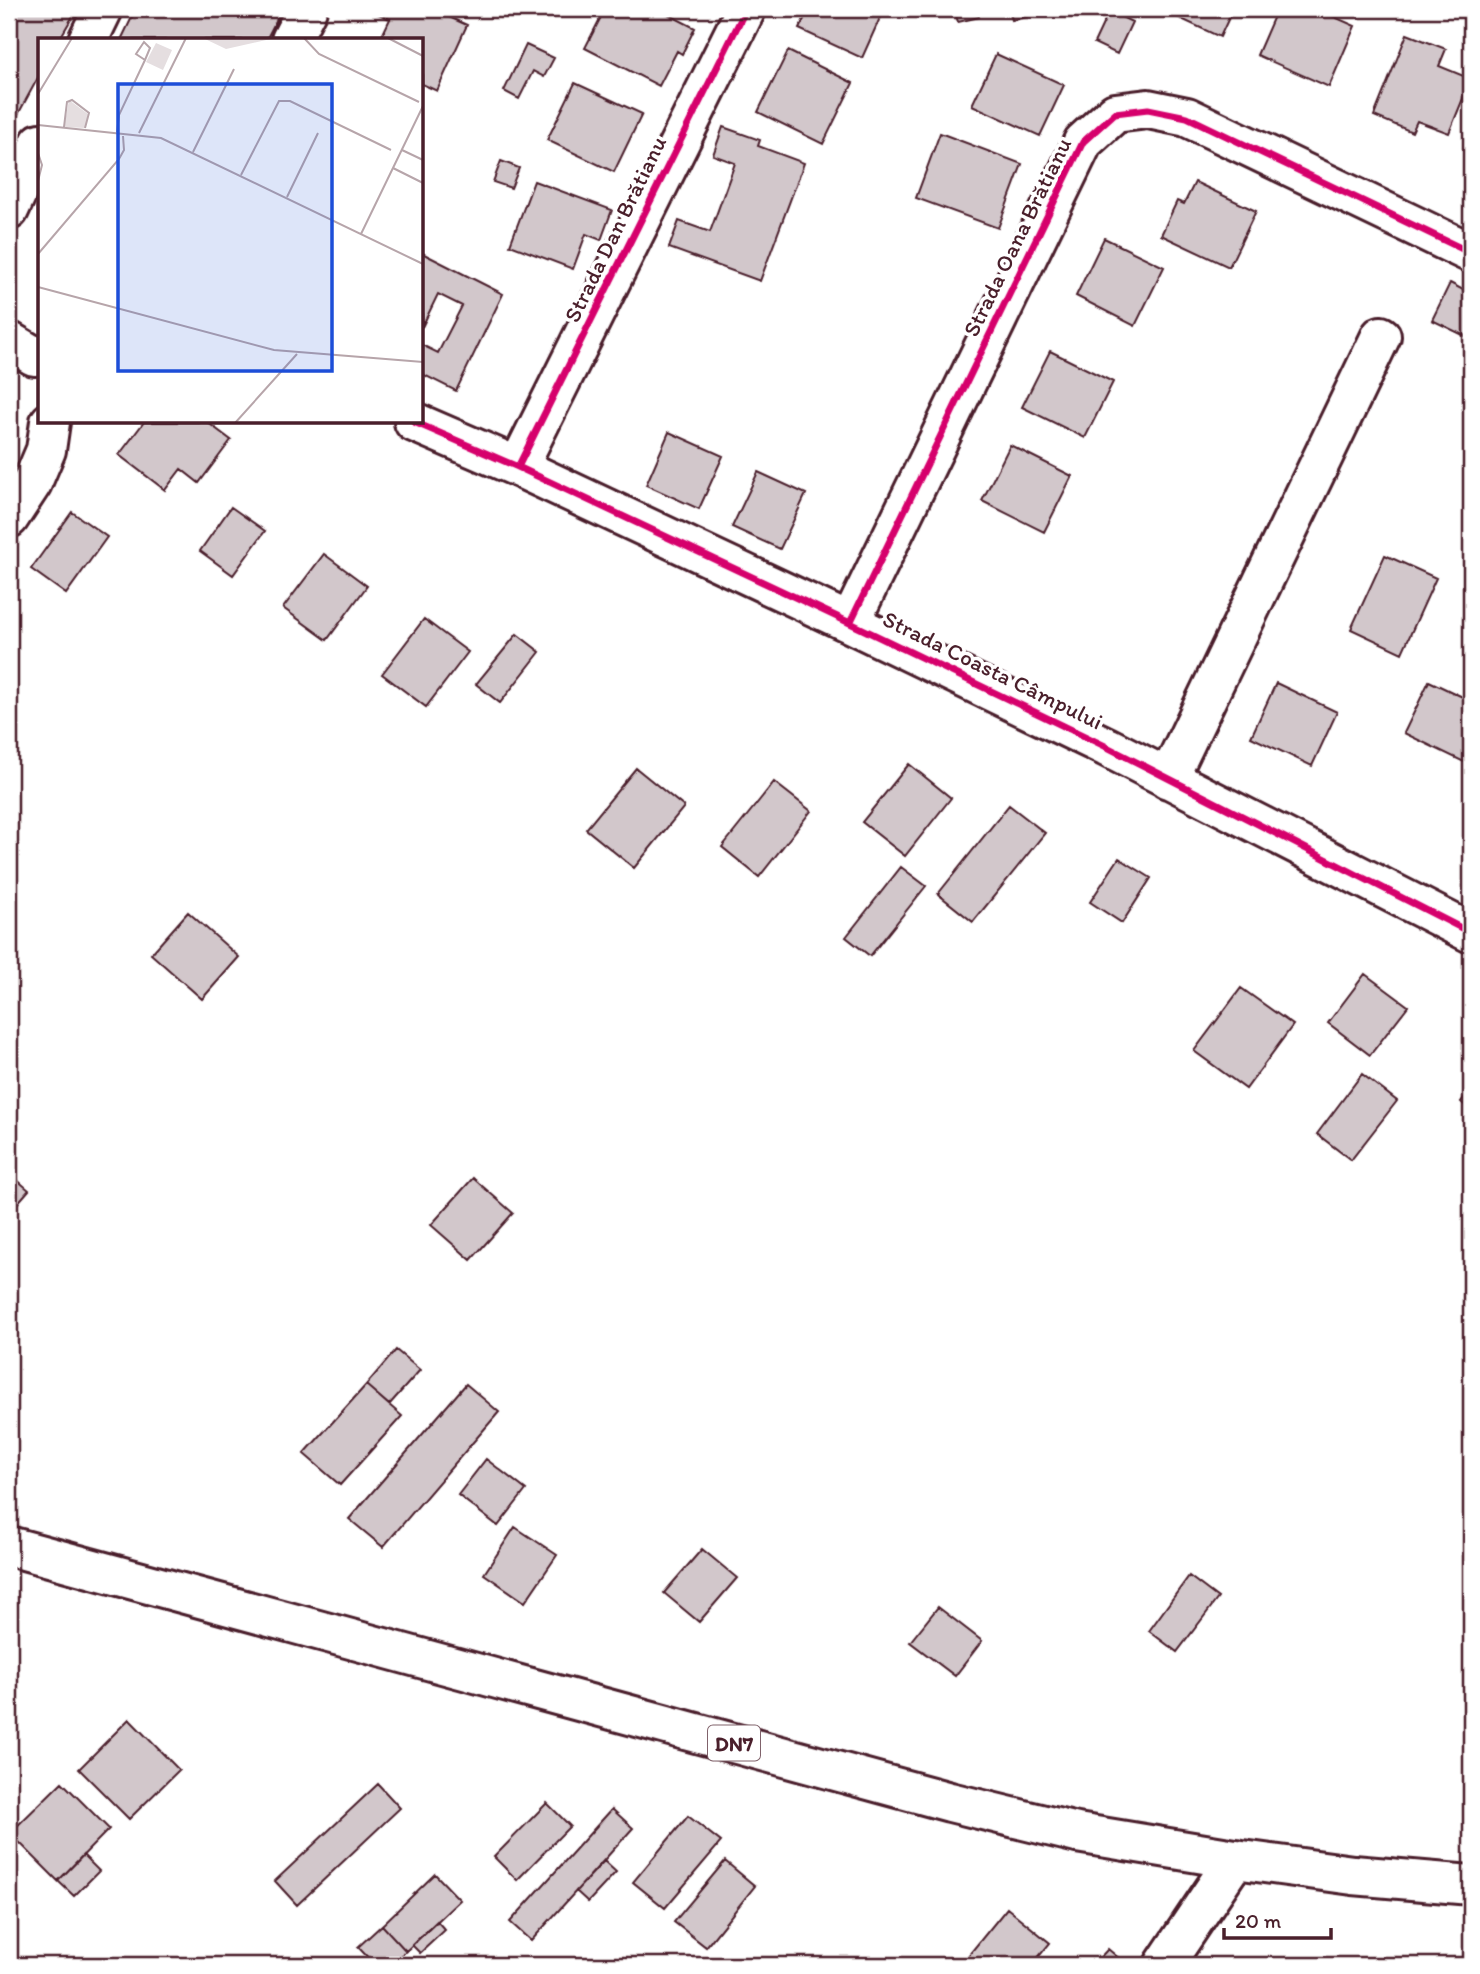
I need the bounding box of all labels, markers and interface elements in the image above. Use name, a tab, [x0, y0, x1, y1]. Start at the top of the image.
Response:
inset map	[38, 38, 424, 424]
street label: Strada Dan Brătianu	[558, 131, 672, 327]
street label: Strada Oana Brătianu	[957, 133, 1077, 341]
street label: Strada Coasta Câmpului	[878, 605, 1108, 735]
road number: DN7	[708, 1726, 760, 1760]
scale bar	[1224, 1897, 1331, 1941]
text: 20 m	[1235, 1908, 1282, 1933]

